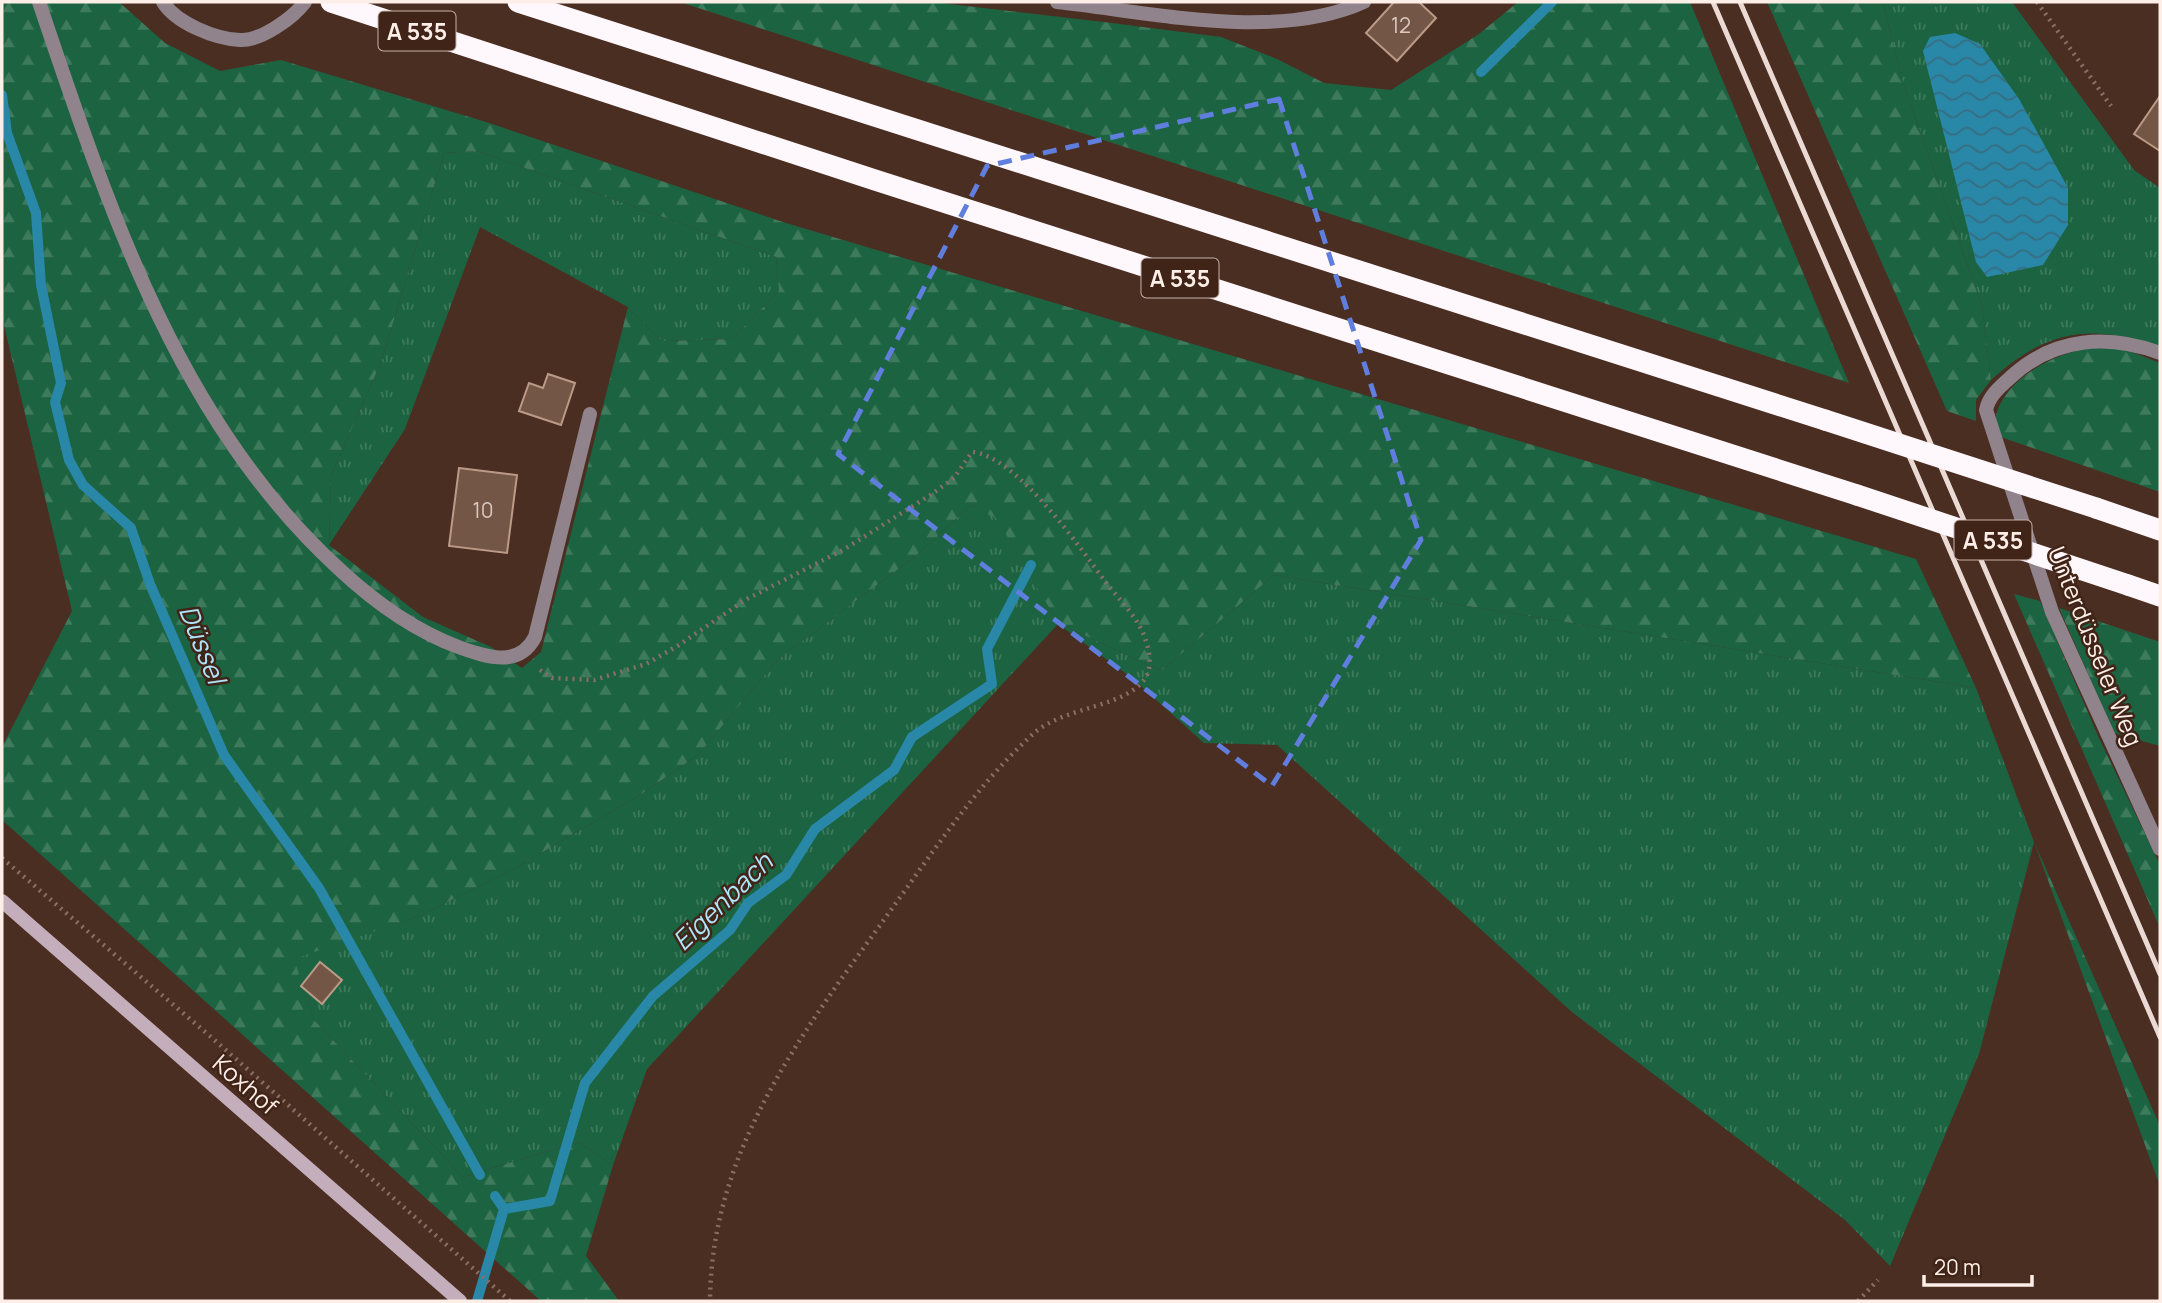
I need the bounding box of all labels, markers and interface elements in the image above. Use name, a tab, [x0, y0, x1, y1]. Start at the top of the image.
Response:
house number: 12	[1391, 11, 1411, 39]
road number: A 535	[378, 12, 456, 50]
road number: A 535	[1142, 258, 1218, 298]
house number: 10	[473, 496, 494, 524]
road number: A 535	[1954, 520, 2032, 560]
street label: Unterdüsseler Weg	[2041, 541, 2151, 751]
water label: Düssel	[171, 599, 236, 691]
water label: Eigenbach	[664, 843, 781, 958]
street label: Koxhof	[206, 1046, 286, 1122]
scale bar	[1924, 1244, 2032, 1288]
text: 20 m	[1934, 1253, 1981, 1281]

